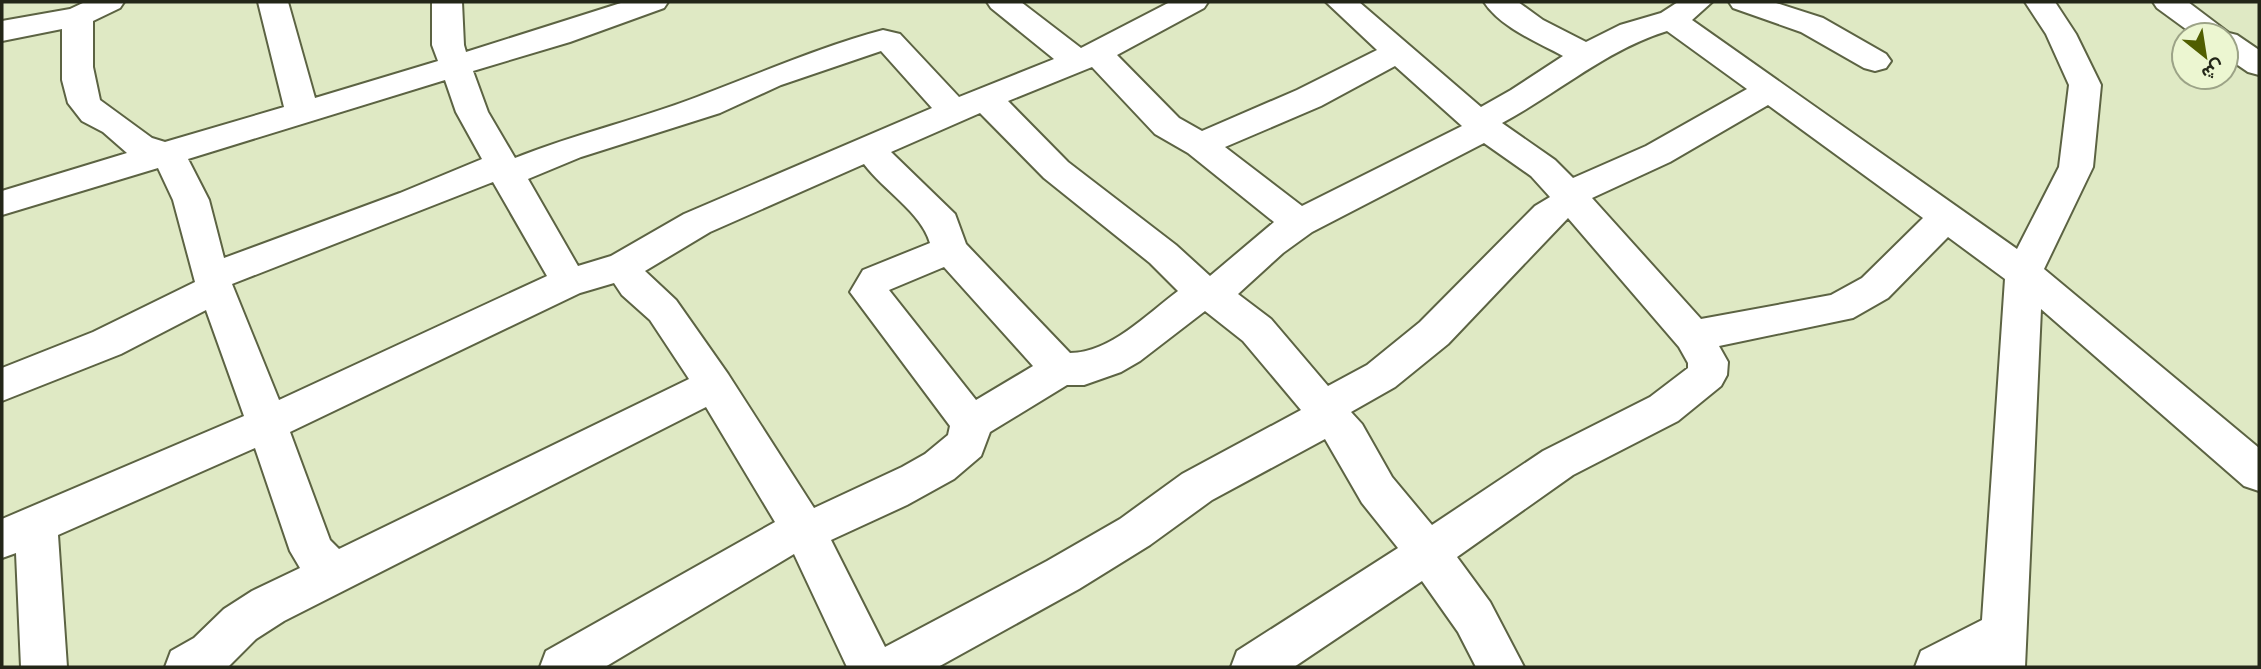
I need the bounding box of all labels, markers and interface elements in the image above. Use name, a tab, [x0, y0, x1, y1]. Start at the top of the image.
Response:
north arrow	[2170, 21, 2240, 91]
text: ش	[2197, 55, 2228, 85]

